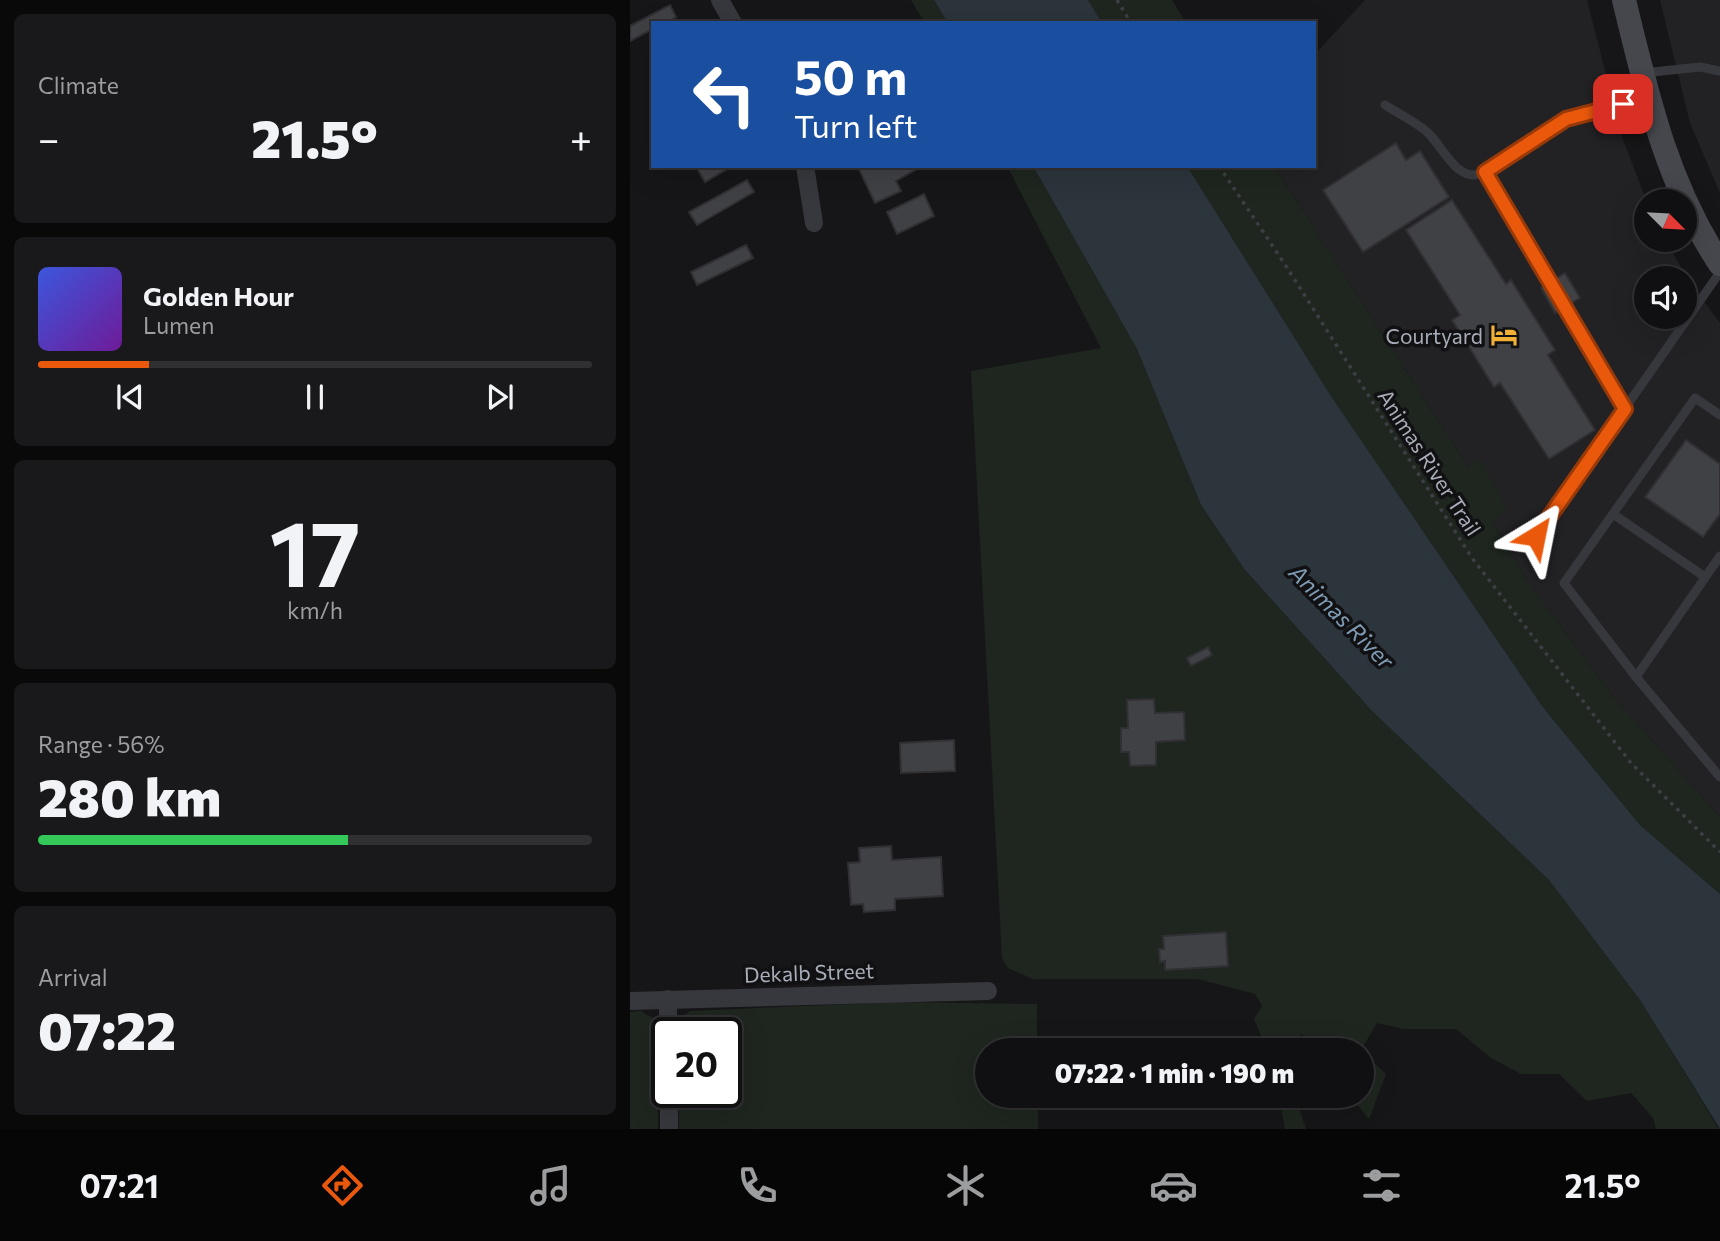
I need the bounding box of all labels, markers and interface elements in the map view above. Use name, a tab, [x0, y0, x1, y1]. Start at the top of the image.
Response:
text: 50 m	[794, 45, 907, 105]
icon: left	[679, 49, 770, 140]
text: Climate	[38, 71, 119, 99]
pin	[1593, 74, 1653, 134]
icon: arrive	[1604, 85, 1642, 123]
text: 21.5°	[251, 105, 378, 169]
text: Turn left	[794, 105, 918, 145]
text: −	[38, 114, 60, 161]
text: +	[570, 114, 592, 161]
north arrow	[1634, 189, 1698, 252]
map controls	[1634, 189, 1697, 329]
button: sound	[1634, 266, 1697, 329]
text: Golden Hour	[143, 280, 294, 311]
text: Lumen	[143, 311, 214, 339]
hotel icon: Courtyard	[1489, 320, 1519, 350]
place label: Courtyard	[1386, 323, 1483, 348]
icon: previous	[111, 378, 149, 416]
icon: pause	[296, 378, 334, 416]
icon: next	[481, 378, 519, 416]
street label: Animas River Trail	[1373, 384, 1487, 540]
text: 17	[269, 494, 361, 606]
position arrow	[1499, 499, 1573, 573]
water label: Animas River	[1283, 557, 1401, 675]
text: km/h	[287, 596, 343, 624]
text: Range · 56%	[38, 730, 165, 758]
text: 280 km	[38, 764, 221, 828]
street label: Dekalb Street	[744, 957, 874, 987]
text: Arrival	[38, 963, 108, 991]
text: 07:22	[38, 997, 176, 1061]
speed limit sign: 20	[651, 1017, 742, 1108]
text: 07:22 · 1 min · 190 m	[1055, 1057, 1294, 1088]
icon: directions	[318, 1161, 367, 1210]
icon: music	[526, 1161, 575, 1210]
icon: phone	[733, 1161, 782, 1210]
icon: climate	[941, 1161, 990, 1210]
icon: car	[1149, 1161, 1198, 1210]
icon: filters	[1357, 1161, 1406, 1210]
text: 07:21	[79, 1165, 159, 1205]
text: 21.5°	[1565, 1165, 1641, 1205]

